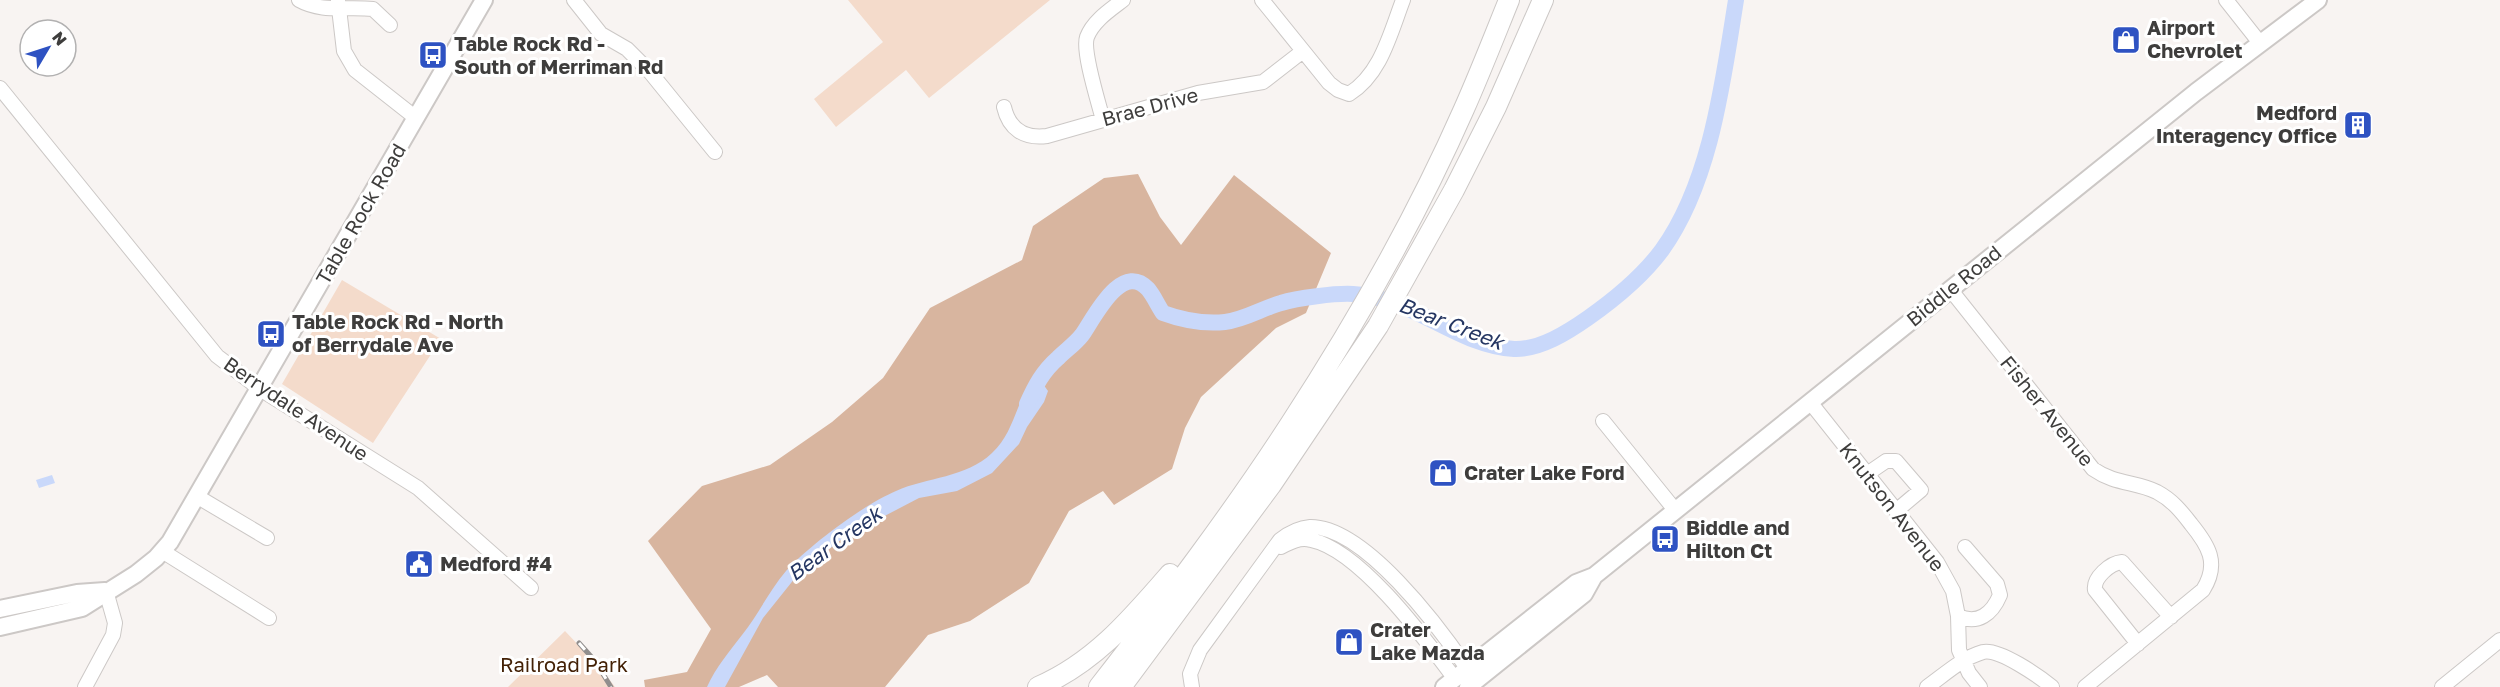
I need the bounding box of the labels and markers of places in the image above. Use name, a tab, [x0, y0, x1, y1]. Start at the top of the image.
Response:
place label: Airport Chevrolet	[2147, 15, 2243, 62]
shop icon: Airport Chevrolet	[2110, 24, 2142, 56]
place label: Table Rock Rd - South of Merriman Rd	[454, 31, 663, 78]
bus stop icon: Table Rock Rd - South of Merriman Rd	[417, 39, 449, 71]
place label: Medford Interagency Office	[2156, 100, 2337, 147]
building icon: Medford Interagency Office	[2342, 109, 2374, 141]
place label: Table Rock Rd - North of Berrydale Ave	[292, 309, 503, 356]
bus stop icon: Table Rock Rd - North of Berrydale Ave	[255, 318, 287, 350]
shop icon: Crater Lake Ford	[1427, 457, 1459, 489]
place label: Crater Lake Ford	[1464, 460, 1625, 484]
place label: Biddle and Hilton Ct	[1686, 515, 1790, 562]
bus stop icon: Biddle and Hilton Ct	[1649, 523, 1681, 555]
public building icon: Medford #4	[403, 548, 435, 580]
place label: Medford #4	[440, 551, 552, 575]
place label: Crater Lake Mazda	[1370, 617, 1485, 664]
shop icon: Crater Lake Mazda	[1333, 626, 1365, 658]

